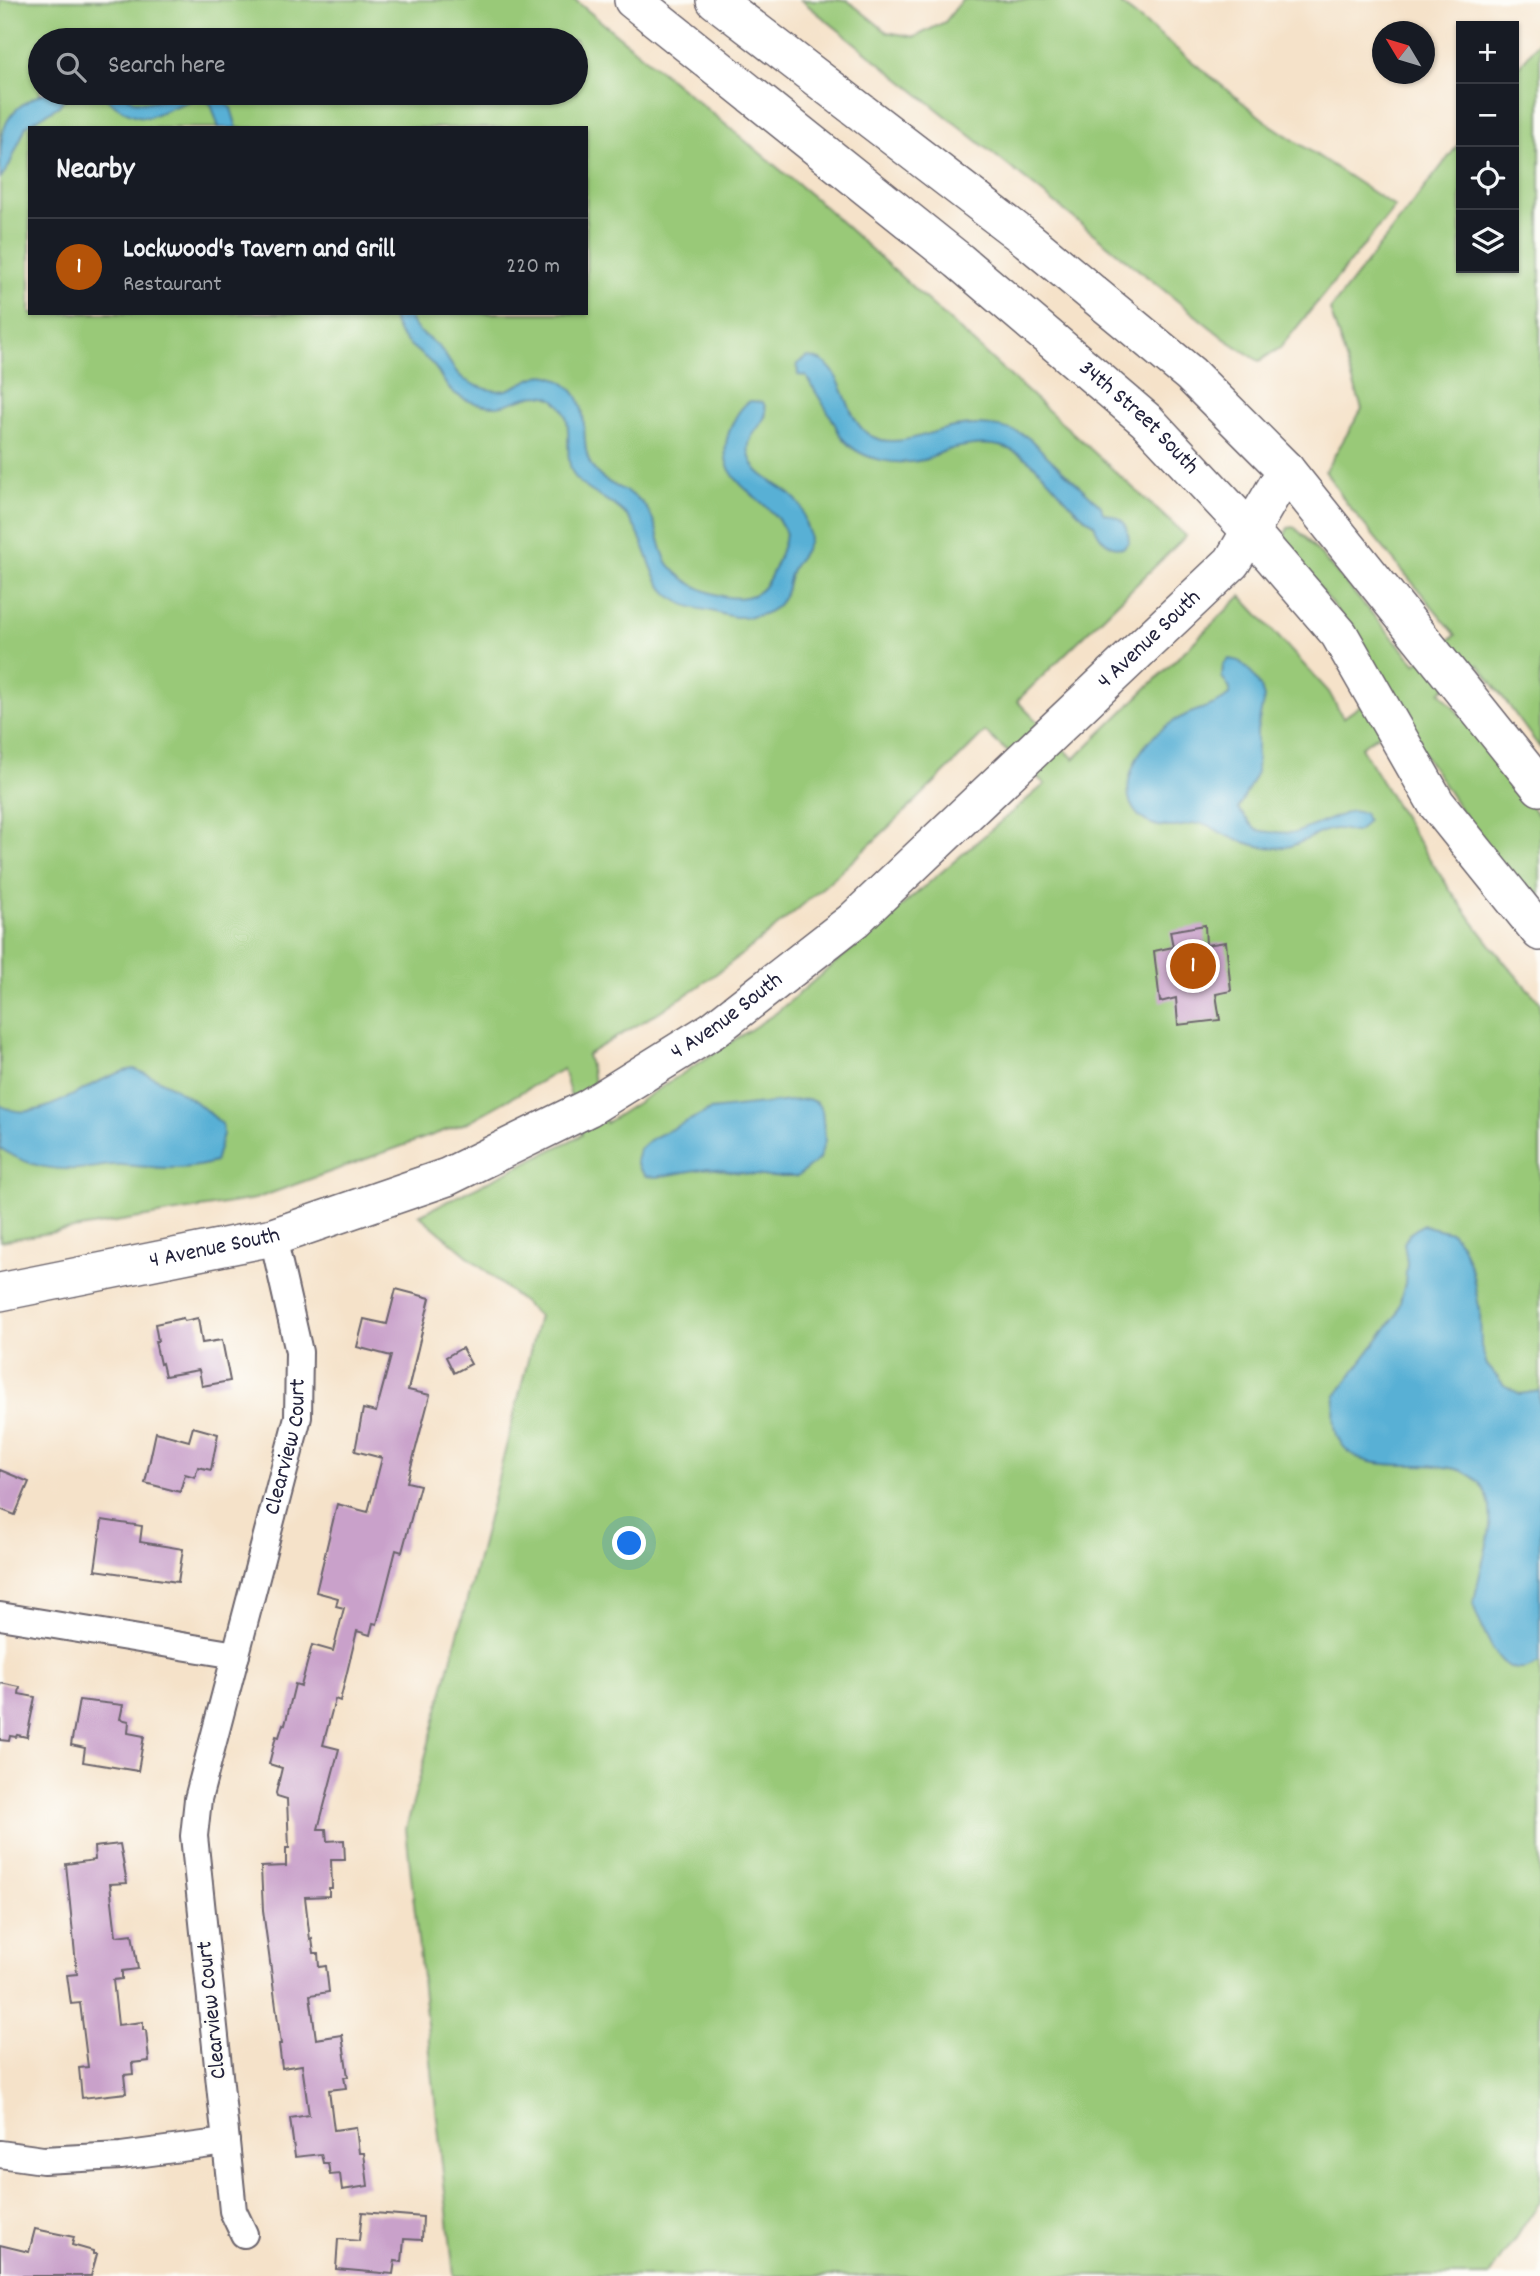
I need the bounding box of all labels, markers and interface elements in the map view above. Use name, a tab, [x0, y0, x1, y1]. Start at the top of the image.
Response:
north arrow	[1372, 21, 1435, 84]
map controls	[1456, 21, 1519, 273]
button: +	[1456, 21, 1519, 84]
search box	[28, 28, 588, 105]
icon: search	[52, 48, 90, 86]
text: Search here	[108, 48, 226, 85]
button: −	[1456, 84, 1519, 147]
button: locate	[1456, 147, 1519, 210]
text: Nearby	[56, 150, 134, 193]
button: layers	[1456, 210, 1519, 273]
text: Lockwood's Tavern and Grill	[123, 232, 395, 269]
text: 1	[76, 251, 82, 284]
text: 220 m	[506, 251, 560, 284]
text: Restaurant	[123, 269, 222, 302]
street label: 34th Street South	[1071, 353, 1206, 483]
street label: 4 Avenue South	[1090, 582, 1209, 697]
pin: 1	[1170, 940, 1216, 992]
street label: 4 Avenue South	[664, 964, 790, 1069]
street label: 4 Avenue South	[147, 1219, 285, 1278]
street label: Clearview Court	[257, 1378, 315, 1519]
your location	[612, 1526, 646, 1560]
street label: Clearview Court	[189, 1939, 237, 2081]

